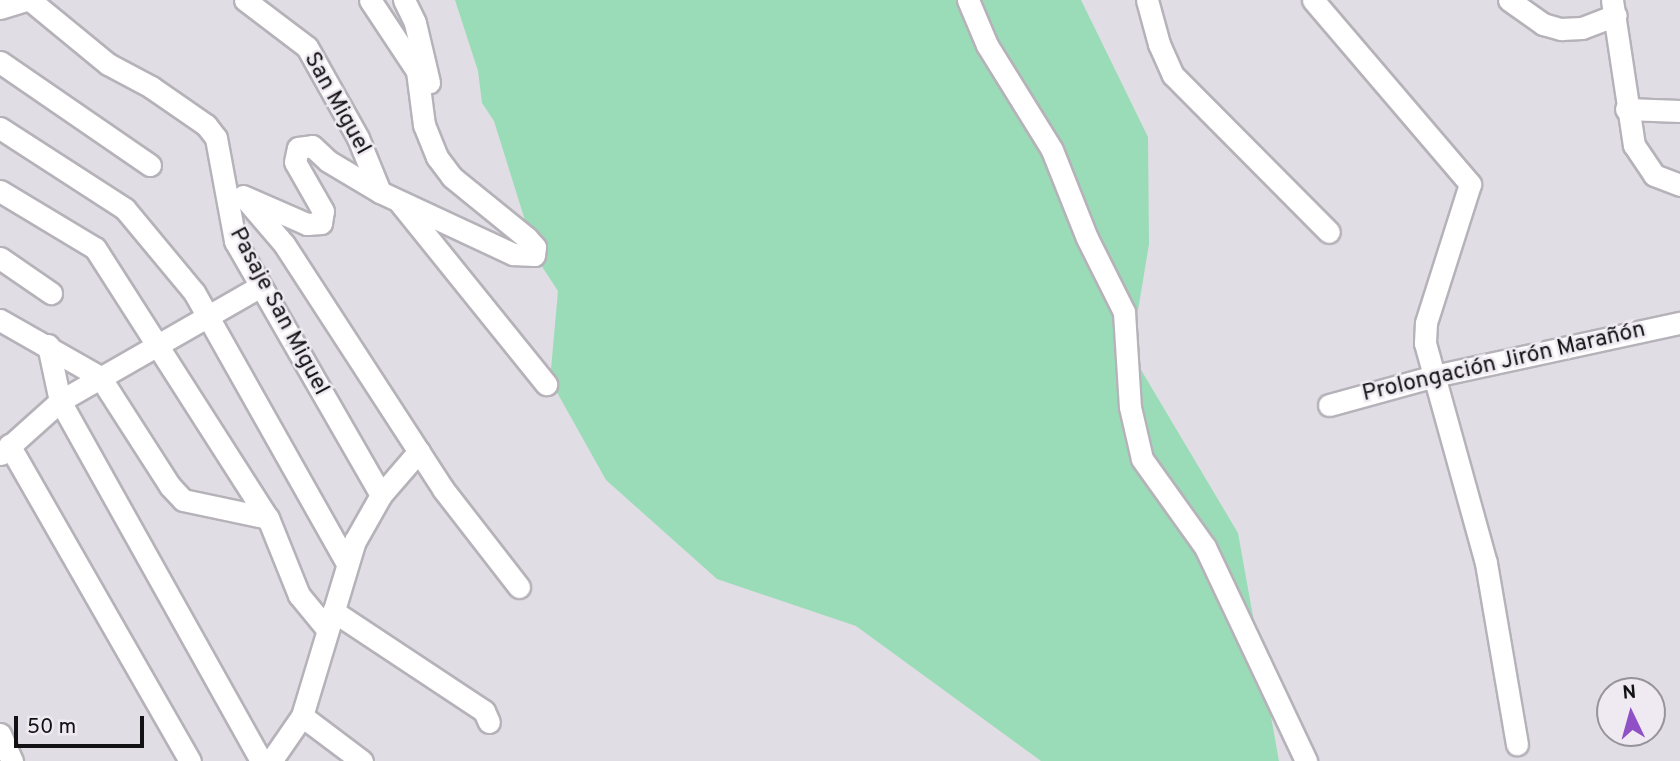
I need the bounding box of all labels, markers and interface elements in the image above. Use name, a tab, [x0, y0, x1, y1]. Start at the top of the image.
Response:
street label: San Miguel	[297, 48, 375, 160]
street label: Pasaje San Miguel	[222, 223, 334, 401]
street label: Prolongación Jirón Marañón	[1360, 317, 1648, 409]
north arrow	[1596, 677, 1666, 747]
text: N	[1621, 681, 1637, 706]
scale bar	[18, 702, 147, 746]
text: 50 m	[27, 714, 76, 741]

